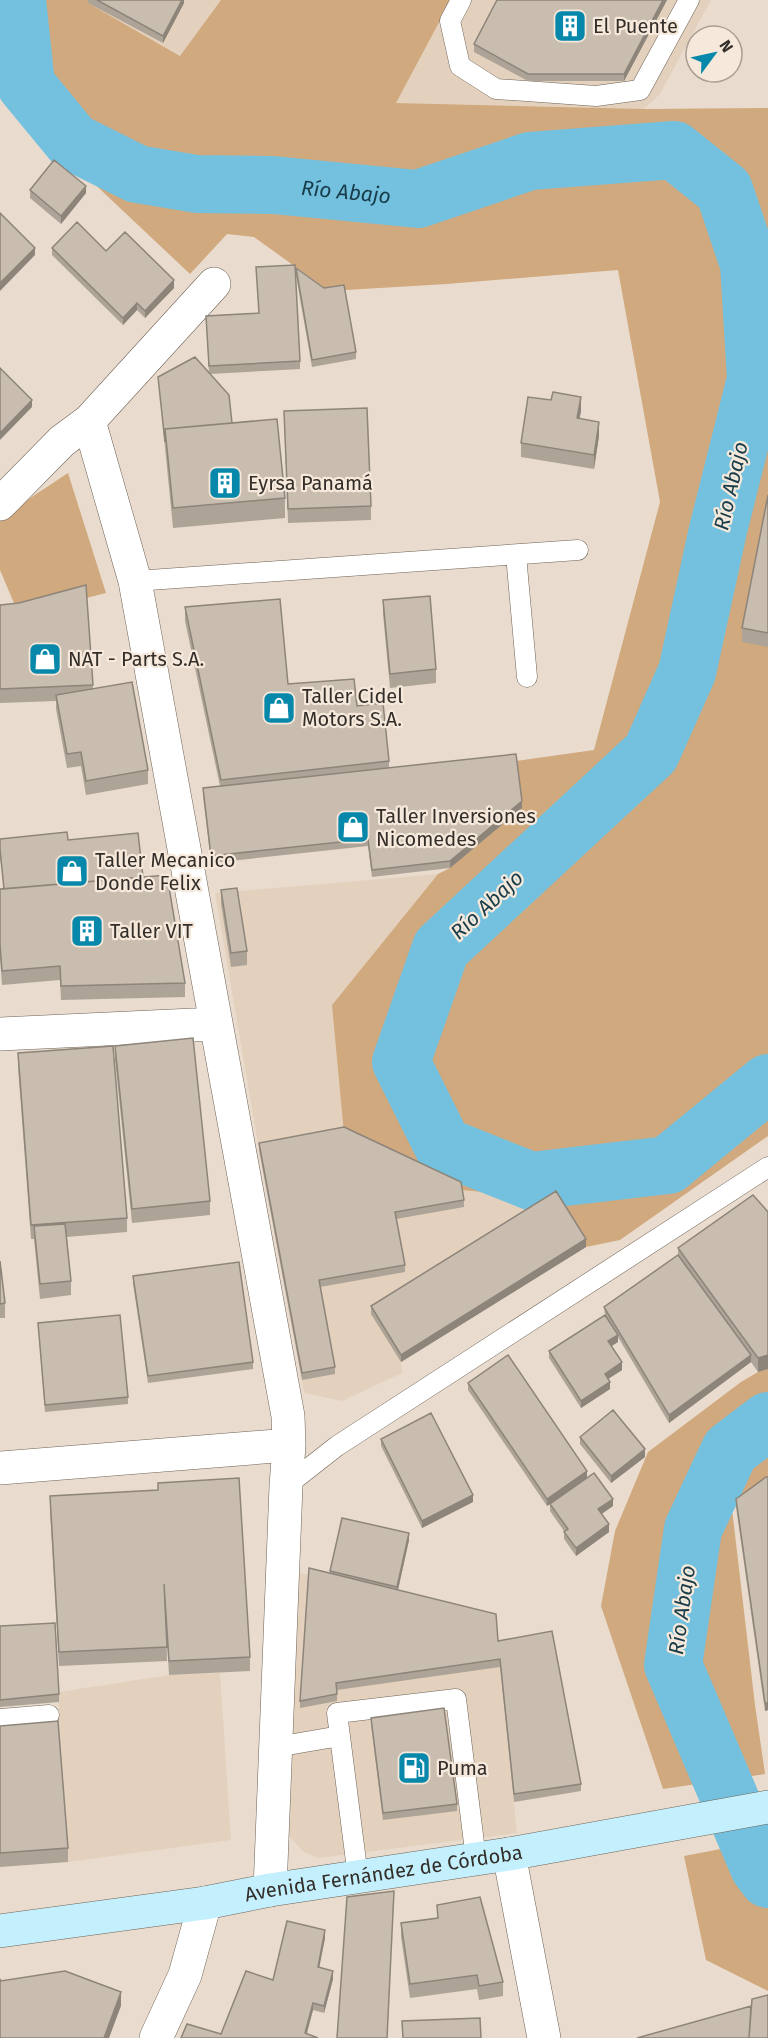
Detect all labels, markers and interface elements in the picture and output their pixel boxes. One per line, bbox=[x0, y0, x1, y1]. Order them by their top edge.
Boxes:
building icon: El Puente bbox=[552, 8, 588, 44]
place label: El Puente bbox=[593, 14, 678, 38]
north arrow bbox=[684, 24, 744, 84]
text: N bbox=[715, 36, 737, 56]
water label: Río Abajo bbox=[300, 175, 392, 209]
water label: Río Abajo bbox=[708, 439, 754, 533]
building icon: Eyrsa Panamá bbox=[207, 465, 243, 501]
place label: Eyrsa Panamá bbox=[248, 471, 373, 495]
shop icon: NAT - Parts S.A. bbox=[27, 641, 63, 677]
place label: NAT - Parts S.A. bbox=[68, 647, 204, 671]
place label: Taller Cidel Motors S.A. bbox=[302, 684, 403, 731]
shop icon: Taller Cidel Motors S.A. bbox=[261, 690, 297, 726]
place label: Taller Inversiones Nicomedes bbox=[376, 804, 536, 851]
shop icon: Taller Inversiones Nicomedes bbox=[335, 809, 371, 845]
place label: Taller Mecanico Donde Felix bbox=[95, 848, 235, 895]
shop icon: Taller Mecanico Donde Felix bbox=[54, 853, 90, 889]
water label: Río Abajo bbox=[445, 865, 529, 945]
building icon: Taller VIT bbox=[69, 913, 105, 949]
place label: Taller VIT bbox=[110, 919, 194, 943]
water label: Río Abajo bbox=[663, 1564, 701, 1656]
fuel station icon: Puma bbox=[396, 1750, 432, 1786]
place label: Puma bbox=[437, 1756, 488, 1780]
street label: Avenida Fernández de Córdoba bbox=[243, 1840, 524, 1907]

